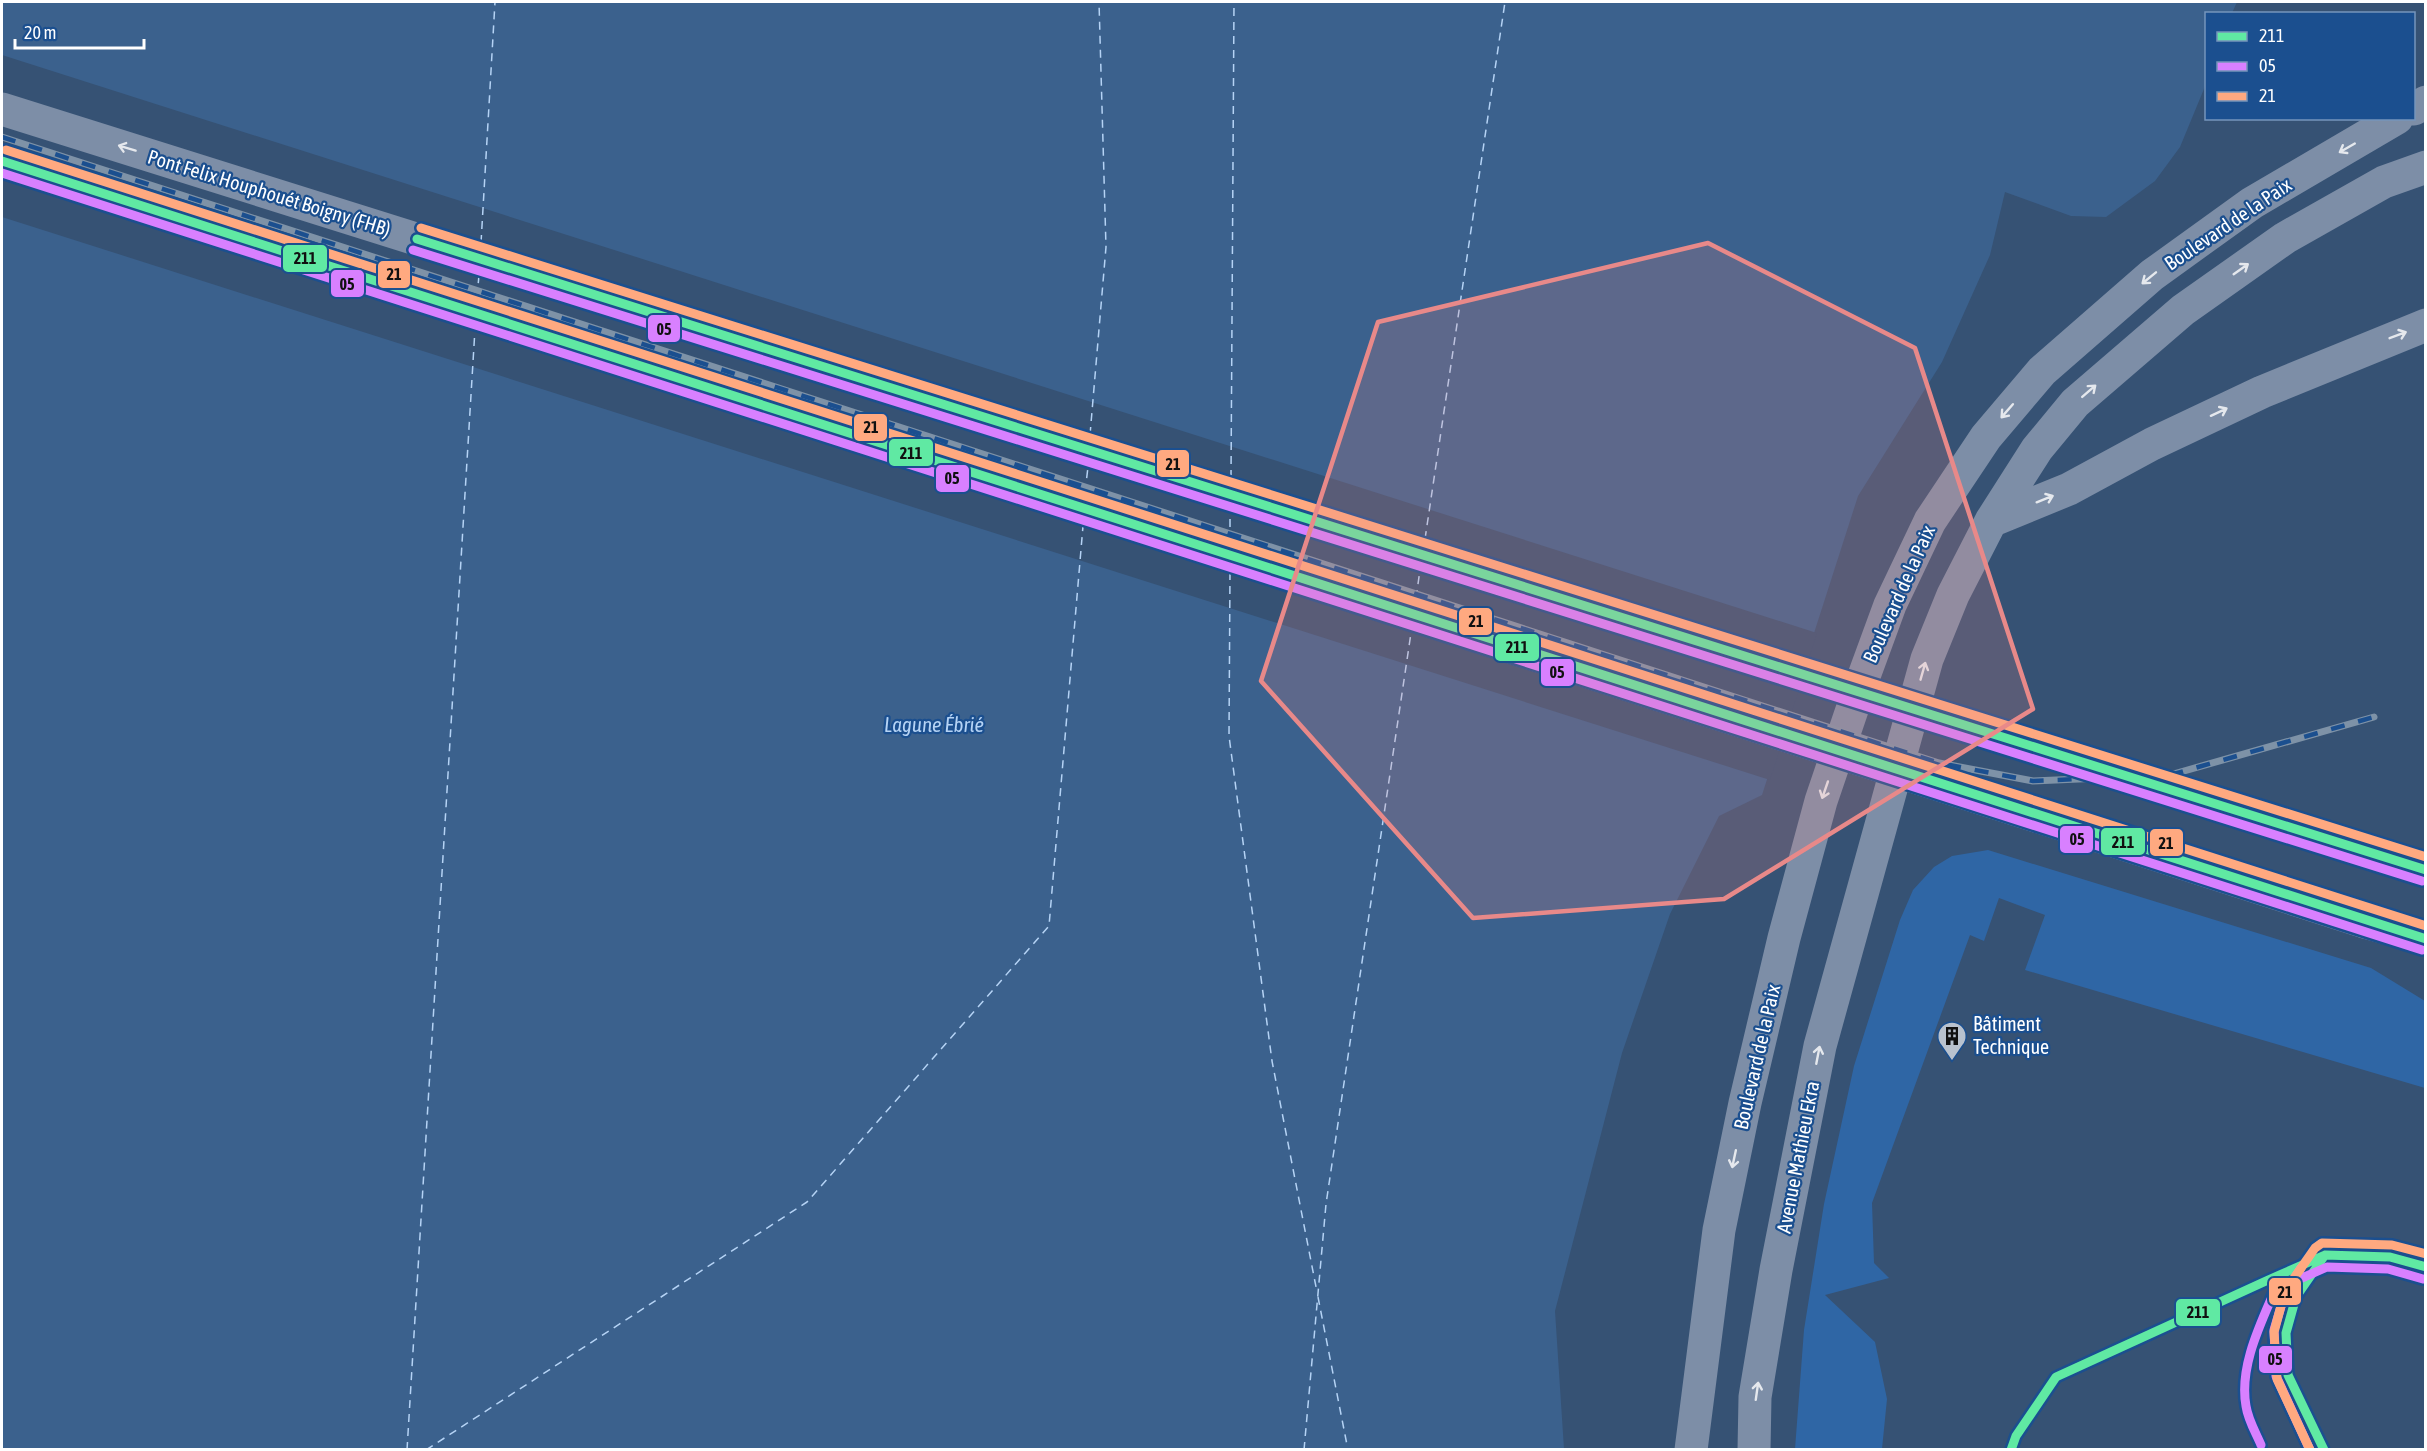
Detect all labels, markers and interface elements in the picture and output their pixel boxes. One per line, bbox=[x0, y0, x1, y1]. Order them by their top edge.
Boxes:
scale bar bbox=[15, 12, 144, 50]
legend bbox=[2205, 12, 2415, 120]
text: 20 m bbox=[24, 22, 56, 43]
text: 211 bbox=[2259, 25, 2284, 46]
text: 05 bbox=[2259, 55, 2276, 76]
text: 21 bbox=[2259, 85, 2276, 106]
one-way arrow bbox=[118, 142, 137, 153]
one-way arrow bbox=[2339, 142, 2356, 154]
street label: Pont Felix Houphouét Boigny (FHB) bbox=[145, 145, 393, 240]
street label: Boulevard de la Paix bbox=[2160, 173, 2295, 274]
line badge: 211 bbox=[282, 244, 328, 273]
text: 211 bbox=[294, 249, 317, 267]
line badge: 21 bbox=[377, 260, 411, 289]
one-way arrow bbox=[2232, 263, 2248, 275]
text: 21 bbox=[386, 265, 402, 283]
line badge: 05 bbox=[330, 269, 365, 298]
one-way arrow bbox=[2141, 272, 2157, 285]
text: 05 bbox=[339, 275, 355, 293]
line badge: 05 bbox=[647, 314, 681, 343]
text: 05 bbox=[656, 320, 672, 338]
one-way arrow bbox=[2389, 329, 2407, 340]
one-way arrow bbox=[2081, 385, 2097, 398]
one-way arrow bbox=[2001, 403, 2014, 419]
one-way arrow bbox=[2210, 406, 2228, 418]
line badge: 21 bbox=[853, 413, 888, 442]
text: 21 bbox=[863, 418, 879, 436]
line badge: 211 bbox=[888, 438, 934, 467]
text: 211 bbox=[900, 444, 923, 462]
line badge: 21 bbox=[1156, 449, 1190, 478]
text: 21 bbox=[1165, 455, 1181, 473]
line badge: 05 bbox=[935, 464, 970, 493]
text: 05 bbox=[944, 469, 960, 487]
one-way arrow bbox=[2035, 493, 2054, 504]
street label: Boulevard de la Paix bbox=[1858, 522, 1939, 666]
line badge: 21 bbox=[1458, 607, 1493, 636]
text: 21 bbox=[1468, 612, 1484, 630]
line badge: 211 bbox=[1494, 633, 1540, 662]
text: 211 bbox=[1506, 638, 1529, 656]
line badge: 05 bbox=[1540, 658, 1575, 687]
one-way arrow bbox=[1918, 662, 1929, 681]
text: 05 bbox=[1549, 663, 1565, 681]
water label: Lagune Ébrié bbox=[884, 712, 984, 736]
one-way arrow bbox=[1818, 780, 1829, 799]
line badge: 05 bbox=[2059, 825, 2094, 854]
line badge: 211 bbox=[2100, 827, 2146, 856]
line badge: 21 bbox=[2149, 828, 2184, 857]
text: 05 bbox=[2069, 830, 2085, 848]
text: 211 bbox=[2112, 833, 2135, 851]
text: 21 bbox=[2158, 834, 2174, 852]
street label: Boulevard de la Paix bbox=[1729, 982, 1784, 1132]
place label: Bâtiment Technique bbox=[1973, 1012, 2049, 1058]
building icon: Bâtiment Technique bbox=[1936, 1020, 1968, 1062]
one-way arrow bbox=[1813, 1046, 1824, 1065]
street label: Avenue Mathieu Ekra bbox=[1771, 1079, 1824, 1235]
one-way arrow bbox=[1727, 1150, 1739, 1169]
line badge: 21 bbox=[2268, 1277, 2302, 1306]
text: 21 bbox=[2277, 1283, 2293, 1301]
line badge: 211 bbox=[2175, 1298, 2221, 1327]
text: 211 bbox=[2187, 1303, 2210, 1321]
line badge: 05 bbox=[2258, 1345, 2293, 1374]
text: 05 bbox=[2267, 1350, 2283, 1368]
one-way arrow bbox=[1751, 1382, 1762, 1402]

